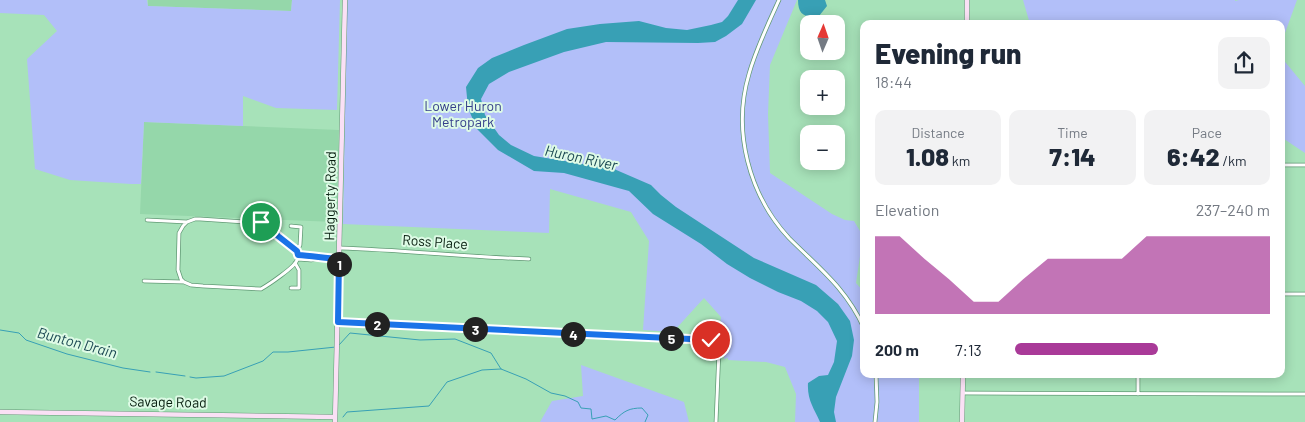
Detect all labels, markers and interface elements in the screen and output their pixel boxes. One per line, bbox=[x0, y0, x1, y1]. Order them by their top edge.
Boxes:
north arrow bbox=[800, 15, 845, 60]
map controls bbox=[800, 15, 845, 170]
text: Evening run bbox=[875, 36, 1021, 70]
button: share bbox=[1218, 37, 1270, 89]
button: + bbox=[800, 70, 845, 115]
text: 18:44 bbox=[875, 72, 912, 91]
park label: Lower Huron Metropark bbox=[424, 97, 502, 130]
text: Distance bbox=[911, 124, 965, 141]
text: Time bbox=[1057, 124, 1088, 141]
text: Pace bbox=[1192, 124, 1222, 141]
button: − bbox=[800, 125, 845, 170]
water label: Huron River bbox=[543, 141, 620, 174]
text: 1.08 bbox=[906, 141, 949, 171]
text: 7:14 bbox=[1049, 141, 1096, 171]
text: 6:42 bbox=[1167, 141, 1220, 171]
street label: Haggerty Road bbox=[320, 151, 339, 241]
text: km bbox=[949, 152, 970, 169]
text: /km bbox=[1220, 152, 1247, 169]
text: Elevation bbox=[875, 200, 939, 219]
text: 237–240 m bbox=[1196, 200, 1270, 219]
pin bbox=[240, 201, 282, 243]
icon: arrive bbox=[247, 208, 275, 236]
street label: Ross Place bbox=[402, 231, 468, 252]
pin: 1 bbox=[326, 252, 352, 276]
text: 1 bbox=[337, 256, 342, 273]
pin: 2 bbox=[364, 312, 390, 336]
text: 2 bbox=[374, 316, 381, 333]
pin: 3 bbox=[462, 316, 488, 342]
pin bbox=[690, 319, 732, 361]
text: 3 bbox=[472, 321, 479, 338]
pin: 4 bbox=[560, 322, 586, 346]
water label: Bunton Drain bbox=[35, 323, 119, 361]
text: 4 bbox=[569, 326, 578, 343]
pin: 5 bbox=[658, 326, 684, 350]
icon: check bbox=[697, 326, 725, 354]
text: 5 bbox=[668, 330, 675, 347]
text: 200 m bbox=[875, 340, 919, 359]
text: 7:13 bbox=[955, 340, 982, 359]
street label: Savage Road bbox=[129, 392, 207, 411]

